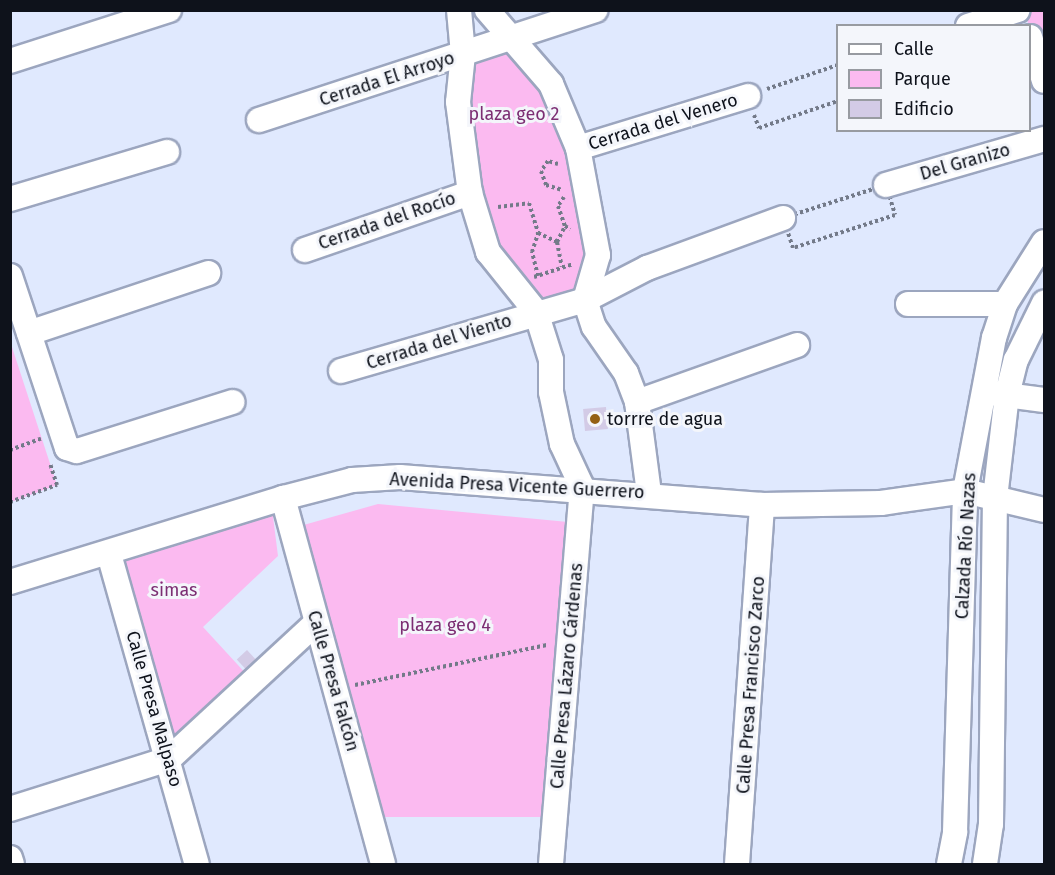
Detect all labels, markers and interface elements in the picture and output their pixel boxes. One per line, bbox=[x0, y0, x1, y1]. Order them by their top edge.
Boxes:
legend bbox=[836, 24, 1031, 132]
text: Calle bbox=[894, 38, 934, 60]
street label: Cerrada El Arroyo bbox=[317, 47, 457, 111]
text: Parque bbox=[894, 68, 951, 90]
street label: Cerrada del Venero bbox=[586, 89, 740, 155]
text: Edificio bbox=[894, 98, 954, 120]
park label: plaza geo 2 bbox=[469, 103, 559, 125]
street label: Del Granizo bbox=[917, 139, 1013, 185]
street label: Cerrada del Rocío bbox=[315, 187, 459, 255]
street label: Cerrada del Viento bbox=[364, 310, 514, 374]
place label: torrre de agua bbox=[607, 408, 723, 430]
marker: torrre de agua bbox=[588, 412, 602, 426]
street label: Avenida Presa Vicente Guerrero bbox=[389, 469, 645, 503]
street label: Calzada Río Nazas bbox=[951, 472, 981, 620]
street label: Calle Presa Lázaro Cárdenas bbox=[546, 562, 588, 790]
street label: Calle Presa Francisco Zarco bbox=[733, 575, 769, 795]
park label: simas bbox=[151, 579, 197, 601]
street label: Calle Presa Falcón bbox=[303, 608, 363, 754]
park label: plaza geo 4 bbox=[399, 614, 491, 636]
street label: Calle Presa Malpaso bbox=[121, 628, 187, 790]

